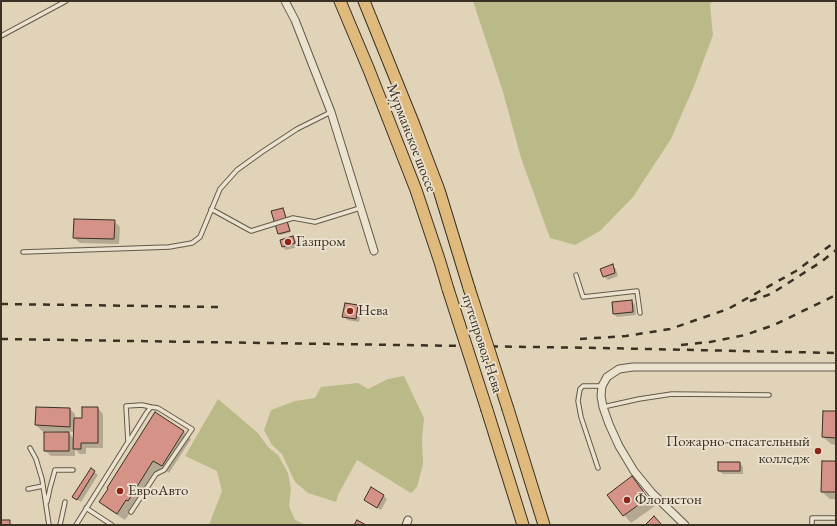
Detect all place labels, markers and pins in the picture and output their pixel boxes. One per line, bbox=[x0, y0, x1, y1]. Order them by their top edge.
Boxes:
place label: Газпром bbox=[296, 233, 346, 251]
marker: Газпром bbox=[283, 237, 293, 247]
place label: Нева bbox=[358, 302, 388, 320]
marker: Нева bbox=[345, 306, 355, 316]
place label: Пожарно-спасательный колледж bbox=[666, 433, 810, 468]
marker: Пожарно-спасательный колледж bbox=[813, 446, 823, 456]
place label: ЕвроАвто bbox=[128, 482, 188, 500]
marker: ЕвроАвто bbox=[115, 486, 125, 496]
place label: Флогистон bbox=[635, 491, 702, 509]
marker: Флогистон bbox=[622, 495, 632, 505]

